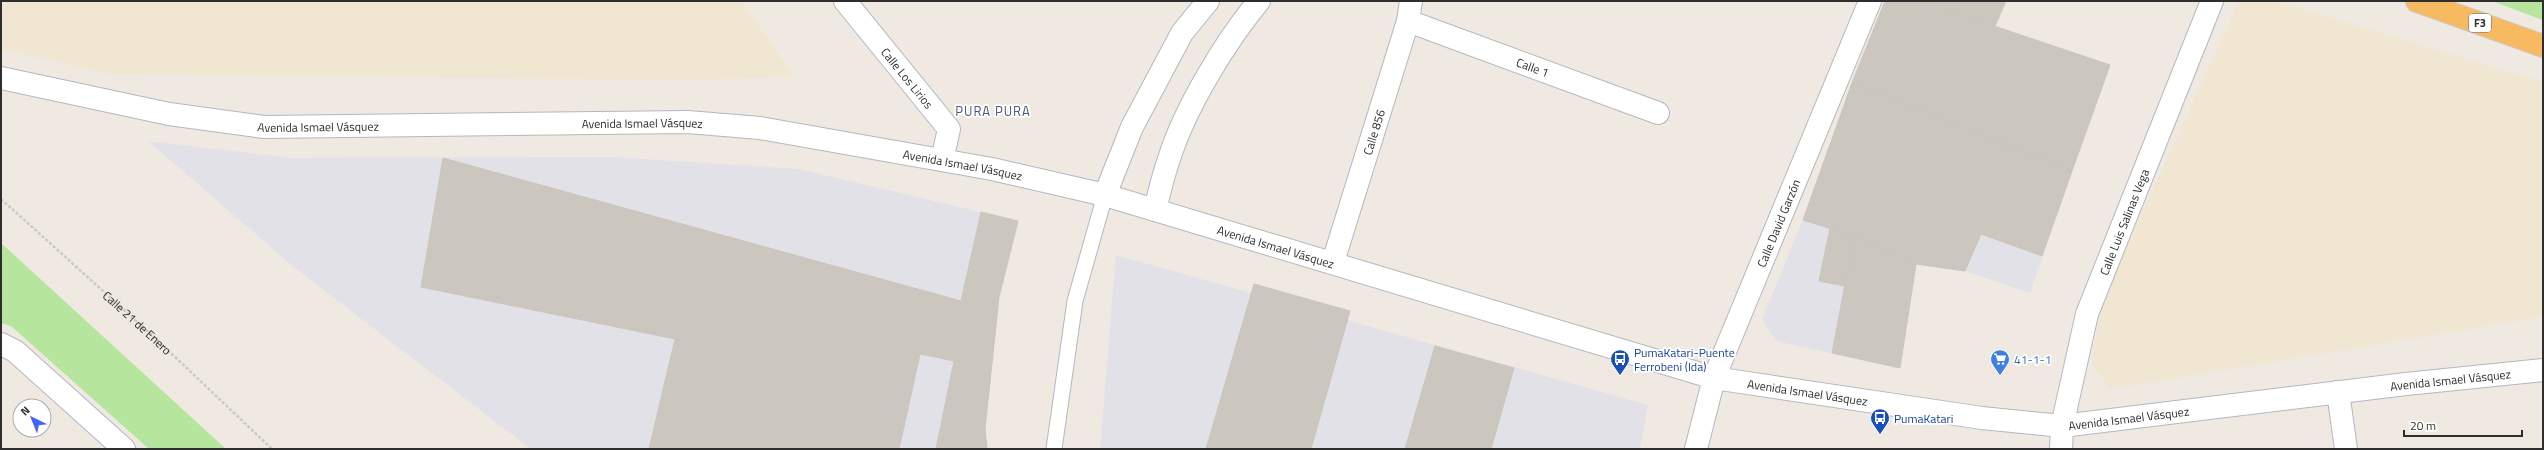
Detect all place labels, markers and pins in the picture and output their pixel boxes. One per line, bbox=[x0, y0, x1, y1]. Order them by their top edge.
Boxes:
place label: PumaKatari-Puente Ferrobeni (Ida) bbox=[1634, 343, 1735, 376]
bus stop icon: PumaKatari-Puente Ferrobeni (Ida) bbox=[1609, 348, 1631, 376]
supermarket icon: 41-1-1 bbox=[1989, 348, 2011, 376]
place label: 41-1-1 bbox=[2014, 350, 2051, 369]
bus stop icon: PumaKatari bbox=[1869, 407, 1891, 435]
place label: PumaKatari bbox=[1894, 409, 1953, 428]

